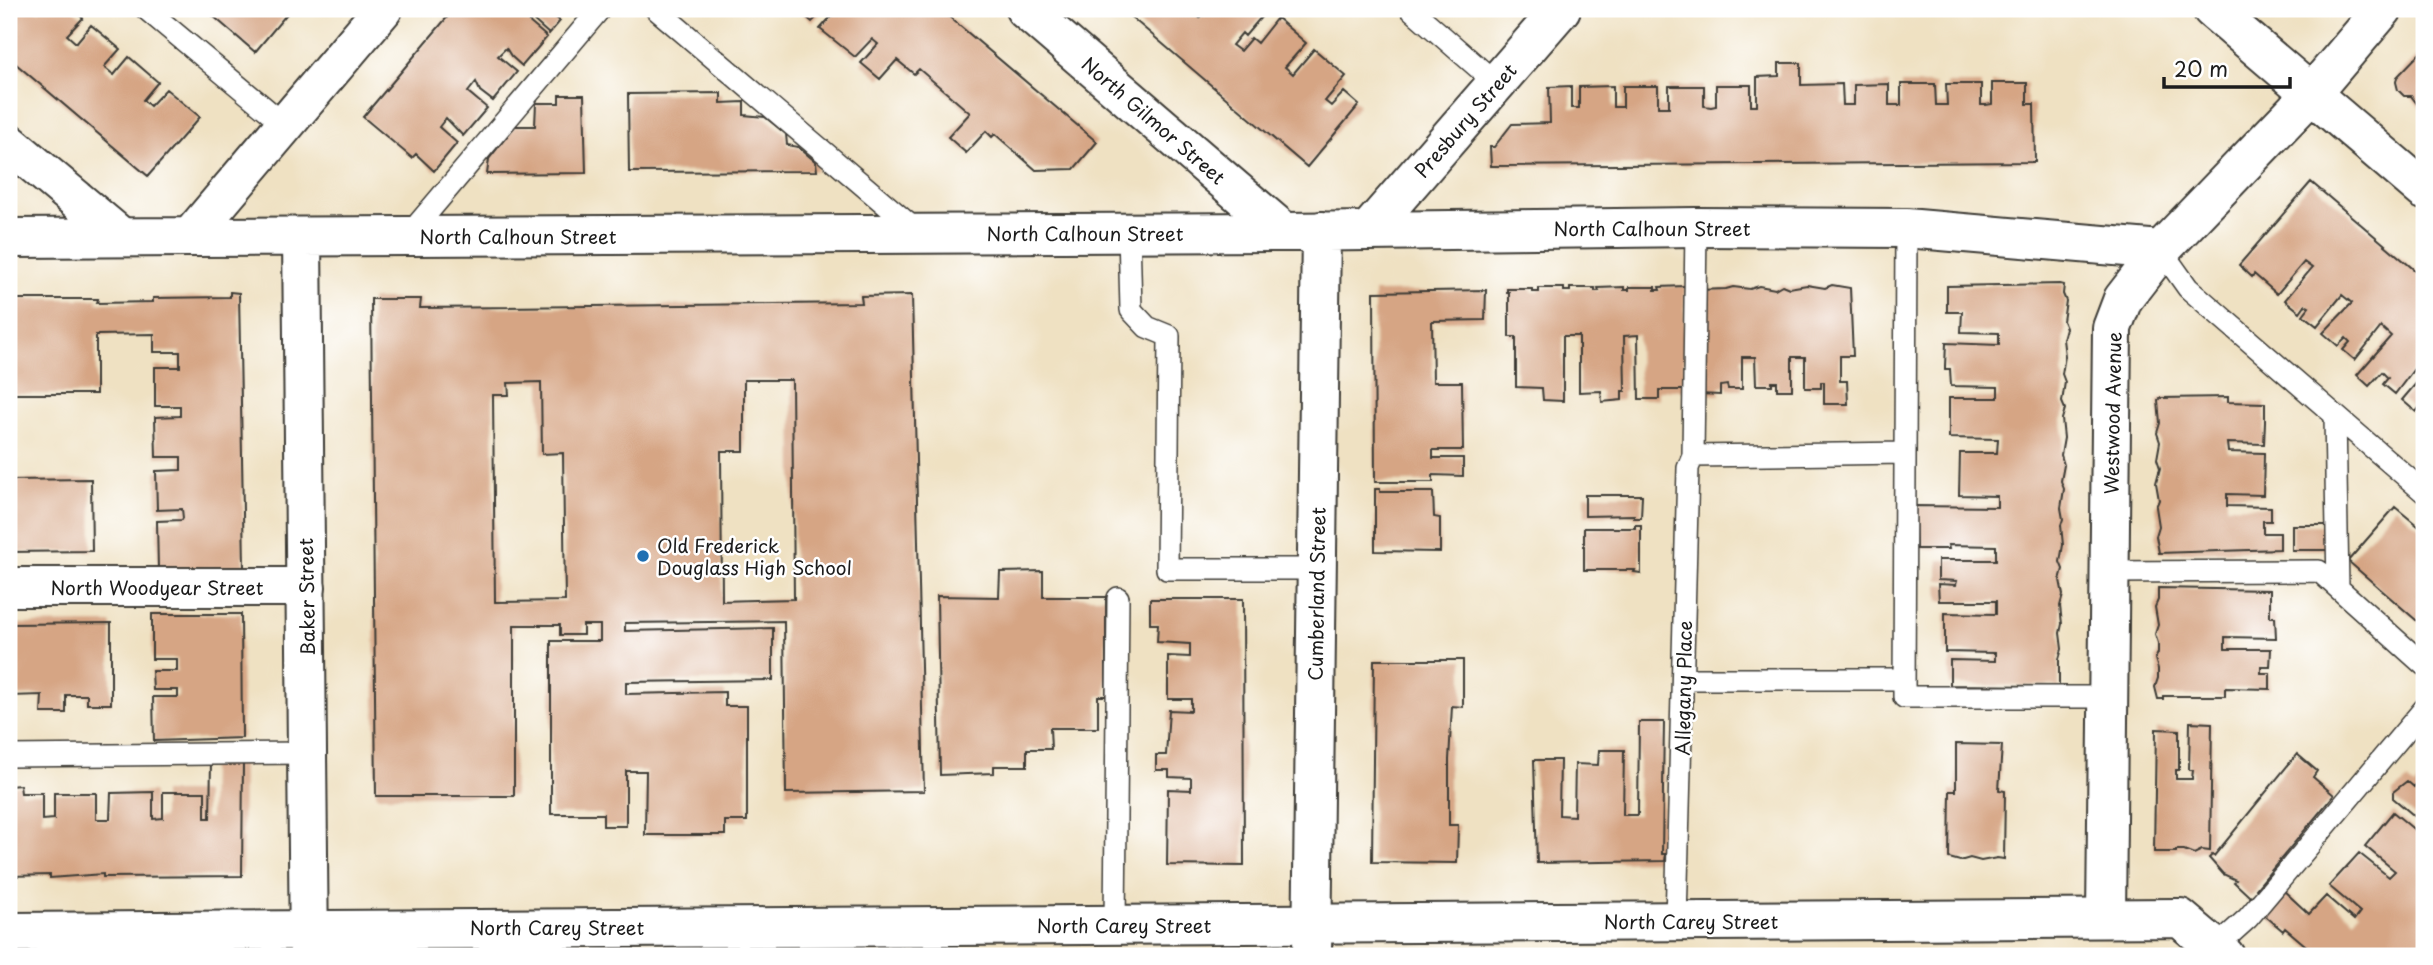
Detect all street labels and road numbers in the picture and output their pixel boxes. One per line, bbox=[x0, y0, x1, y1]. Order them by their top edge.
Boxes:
street label: North Gilmor Street bbox=[1076, 50, 1232, 190]
street label: Presbury Street bbox=[1407, 57, 1523, 183]
street label: North Calhoun Street bbox=[1554, 214, 1751, 242]
street label: North Calhoun Street bbox=[987, 219, 1184, 247]
street label: North Calhoun Street bbox=[420, 222, 617, 250]
street label: Westwood Avenue bbox=[2097, 331, 2127, 495]
street label: Cumberland Street bbox=[1300, 507, 1332, 681]
street label: Baker Street bbox=[291, 537, 321, 656]
street label: North Woodyear Street bbox=[50, 573, 264, 601]
street label: Allegany Place bbox=[1668, 620, 1698, 756]
street label: North Carey Street bbox=[1604, 907, 1779, 935]
street label: North Carey Street bbox=[1037, 911, 1212, 939]
street label: North Carey Street bbox=[470, 913, 645, 941]

